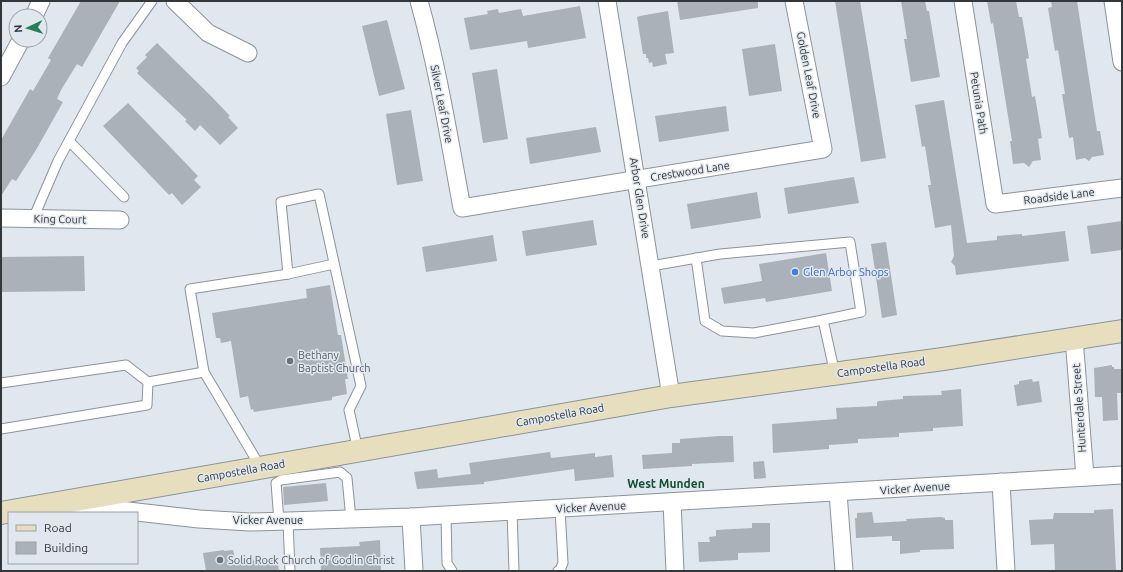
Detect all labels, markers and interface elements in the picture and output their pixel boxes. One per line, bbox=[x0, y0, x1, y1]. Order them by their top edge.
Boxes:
north arrow bbox=[8, 8, 48, 48]
text: N bbox=[12, 24, 24, 33]
street label: Golden Leaf Drive bbox=[795, 31, 823, 119]
street label: Silver Leaf Drive bbox=[429, 64, 455, 144]
street label: Petunia Path bbox=[968, 71, 990, 135]
street label: Arbor Glen Drive bbox=[628, 157, 652, 239]
street label: Crestwood Lane bbox=[650, 159, 730, 183]
street label: Roadside Lane bbox=[1023, 186, 1095, 206]
street label: King Court bbox=[34, 213, 87, 225]
place label: Glen Arbor Shops bbox=[803, 266, 889, 278]
marker: Glen Arbor Shops bbox=[790, 267, 800, 277]
place label: Bethany Baptist Church bbox=[298, 349, 371, 374]
street label: Campostella Road bbox=[836, 355, 926, 379]
marker: Bethany Baptist Church bbox=[285, 356, 295, 366]
street label: Hunterdale Street bbox=[1070, 363, 1088, 453]
street label: Campostella Road bbox=[515, 401, 605, 429]
street label: Campostella Road bbox=[196, 457, 286, 485]
district label: West Munden bbox=[627, 477, 705, 490]
street label: Vicker Avenue bbox=[880, 480, 950, 496]
street label: Vicker Avenue bbox=[556, 499, 626, 515]
legend bbox=[8, 512, 138, 564]
street label: Vicker Avenue bbox=[233, 514, 303, 526]
text: Road bbox=[44, 521, 72, 534]
text: Building bbox=[44, 541, 88, 554]
place label: Solid Rock Church of God in Christ bbox=[228, 554, 395, 566]
marker: Solid Rock Church of God in Christ bbox=[215, 555, 225, 565]

